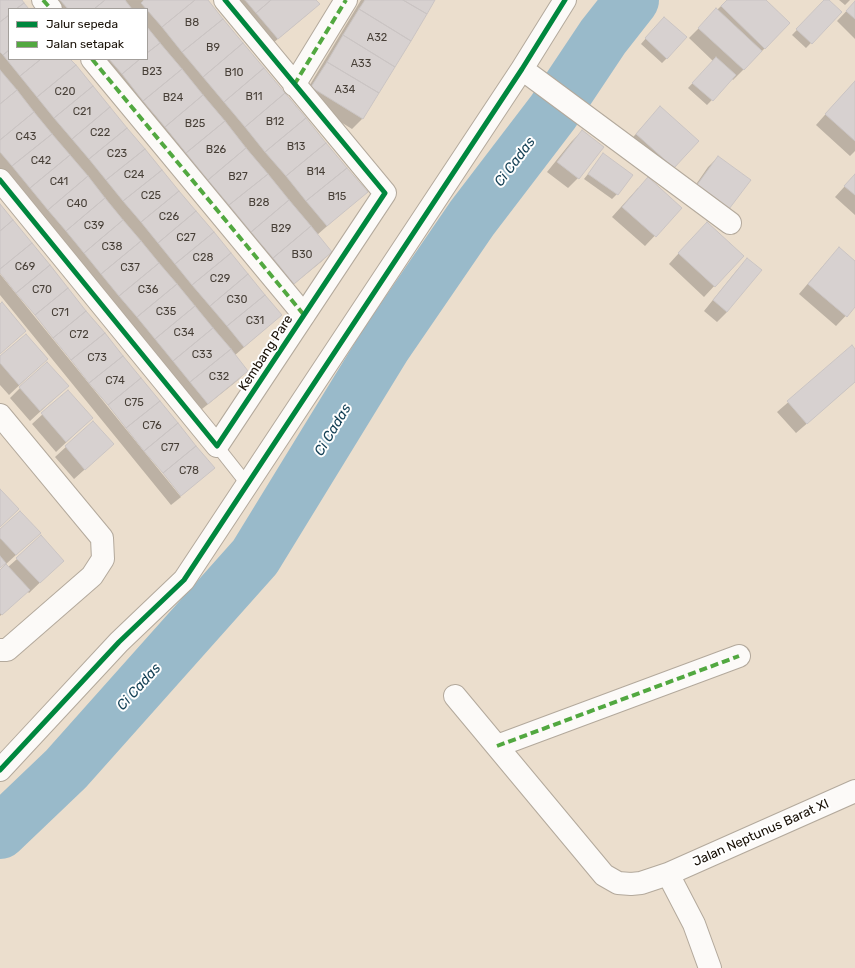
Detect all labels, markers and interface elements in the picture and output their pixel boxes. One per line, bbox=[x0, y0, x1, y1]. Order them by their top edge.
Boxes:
legend bbox=[8, 8, 148, 60]
house number: B8 bbox=[185, 16, 199, 30]
text: Jalur sepeda bbox=[46, 17, 118, 31]
house number: A32 bbox=[367, 31, 387, 45]
text: Jalan setapak bbox=[46, 37, 124, 51]
house number: B9 bbox=[206, 41, 220, 55]
house number: A33 bbox=[351, 57, 371, 71]
house number: B23 bbox=[142, 65, 162, 79]
house number: B10 bbox=[224, 66, 244, 80]
house number: A34 bbox=[335, 83, 355, 97]
house number: C20 bbox=[55, 85, 75, 99]
house number: B11 bbox=[246, 90, 262, 104]
house number: B24 bbox=[163, 91, 183, 105]
house number: C21 bbox=[73, 105, 91, 119]
house number: B12 bbox=[266, 115, 284, 129]
house number: B25 bbox=[185, 117, 205, 131]
house number: C22 bbox=[90, 126, 110, 140]
house number: C43 bbox=[16, 130, 36, 144]
water label: Ci Cadas bbox=[491, 134, 539, 190]
house number: B13 bbox=[287, 140, 305, 154]
house number: B26 bbox=[206, 143, 226, 157]
house number: C23 bbox=[107, 147, 127, 161]
house number: C42 bbox=[31, 154, 51, 168]
house number: B14 bbox=[307, 165, 325, 179]
house number: C24 bbox=[124, 168, 144, 182]
house number: B27 bbox=[228, 170, 248, 184]
house number: C41 bbox=[50, 175, 68, 189]
house number: C25 bbox=[141, 189, 161, 203]
house number: B15 bbox=[328, 190, 346, 204]
house number: B28 bbox=[249, 196, 269, 210]
house number: C40 bbox=[66, 197, 88, 211]
house number: C26 bbox=[159, 210, 179, 224]
house number: C39 bbox=[84, 219, 104, 233]
house number: B29 bbox=[271, 222, 291, 236]
house number: C27 bbox=[176, 231, 196, 245]
house number: C38 bbox=[102, 240, 122, 254]
house number: B30 bbox=[292, 248, 312, 262]
house number: C28 bbox=[193, 251, 213, 265]
house number: C69 bbox=[15, 260, 35, 274]
house number: C37 bbox=[120, 261, 140, 275]
house number: C29 bbox=[210, 272, 230, 286]
house number: C70 bbox=[32, 283, 52, 297]
house number: C36 bbox=[138, 283, 158, 297]
house number: C30 bbox=[227, 293, 247, 307]
house number: C35 bbox=[156, 305, 176, 319]
house number: C71 bbox=[51, 306, 69, 320]
street label: Kembang Pare bbox=[236, 312, 296, 394]
house number: C31 bbox=[246, 314, 264, 328]
house number: C34 bbox=[174, 326, 194, 340]
house number: C72 bbox=[69, 328, 89, 342]
house number: C33 bbox=[192, 348, 212, 362]
house number: C73 bbox=[87, 351, 107, 365]
house number: C32 bbox=[209, 370, 229, 384]
house number: C74 bbox=[105, 374, 125, 388]
house number: C75 bbox=[124, 396, 144, 410]
water label: Ci Cadas bbox=[311, 401, 355, 459]
house number: C76 bbox=[142, 419, 162, 433]
house number: C77 bbox=[161, 441, 179, 455]
house number: C78 bbox=[179, 464, 199, 478]
water label: Ci Cadas bbox=[114, 660, 164, 714]
street label: Jalan Neptunus Barat XI bbox=[691, 796, 831, 870]

